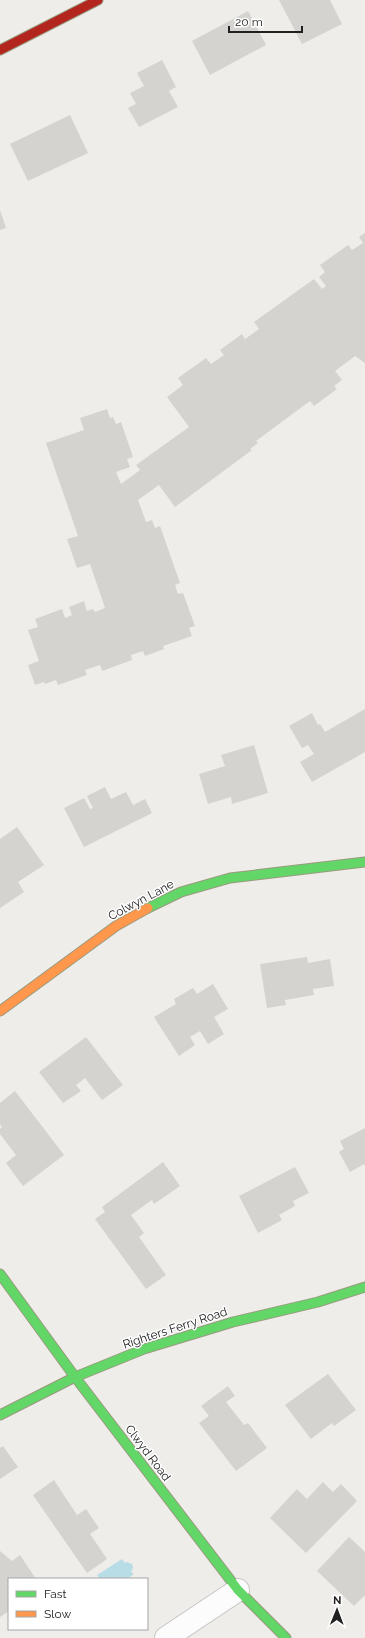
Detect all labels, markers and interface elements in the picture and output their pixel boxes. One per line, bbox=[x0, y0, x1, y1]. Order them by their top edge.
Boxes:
scale bar bbox=[229, 8, 302, 34]
text: 20 m bbox=[235, 15, 263, 29]
street label: Colwyn Lane bbox=[106, 877, 176, 923]
street label: Righters Ferry Road bbox=[121, 1305, 229, 1351]
street label: Clwyd Road bbox=[122, 1422, 174, 1484]
legend bbox=[8, 1578, 148, 1630]
text: Fast bbox=[44, 1587, 67, 1601]
north arrow bbox=[317, 1590, 357, 1630]
text: N bbox=[333, 1594, 341, 1607]
text: Slow bbox=[44, 1607, 71, 1621]

